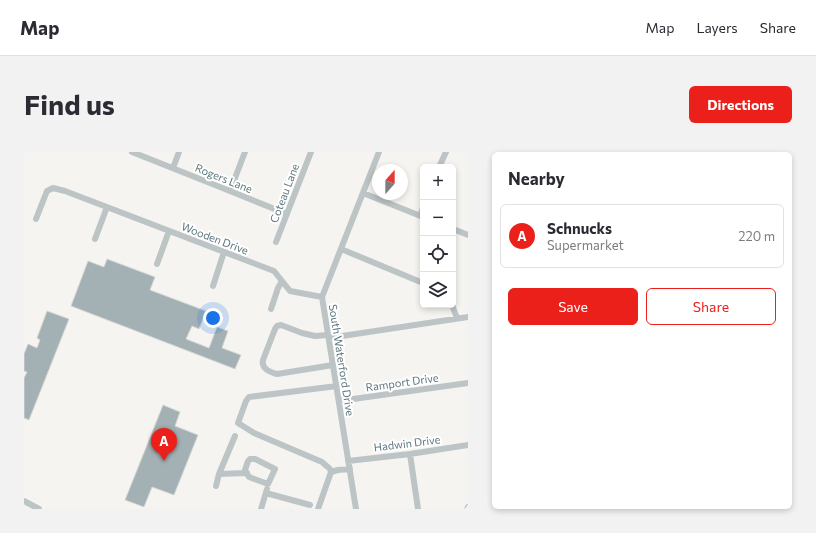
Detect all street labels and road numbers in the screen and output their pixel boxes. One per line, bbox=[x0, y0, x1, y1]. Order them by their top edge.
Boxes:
street label: Rogers Lane bbox=[193, 161, 255, 195]
street label: Coteau Lane bbox=[267, 161, 301, 224]
street label: Wooden Drive bbox=[180, 219, 251, 257]
street label: South Waterford Drive bbox=[327, 303, 357, 417]
street label: Ramport Drive bbox=[365, 370, 439, 394]
street label: Hadwin Drive bbox=[373, 432, 441, 454]

